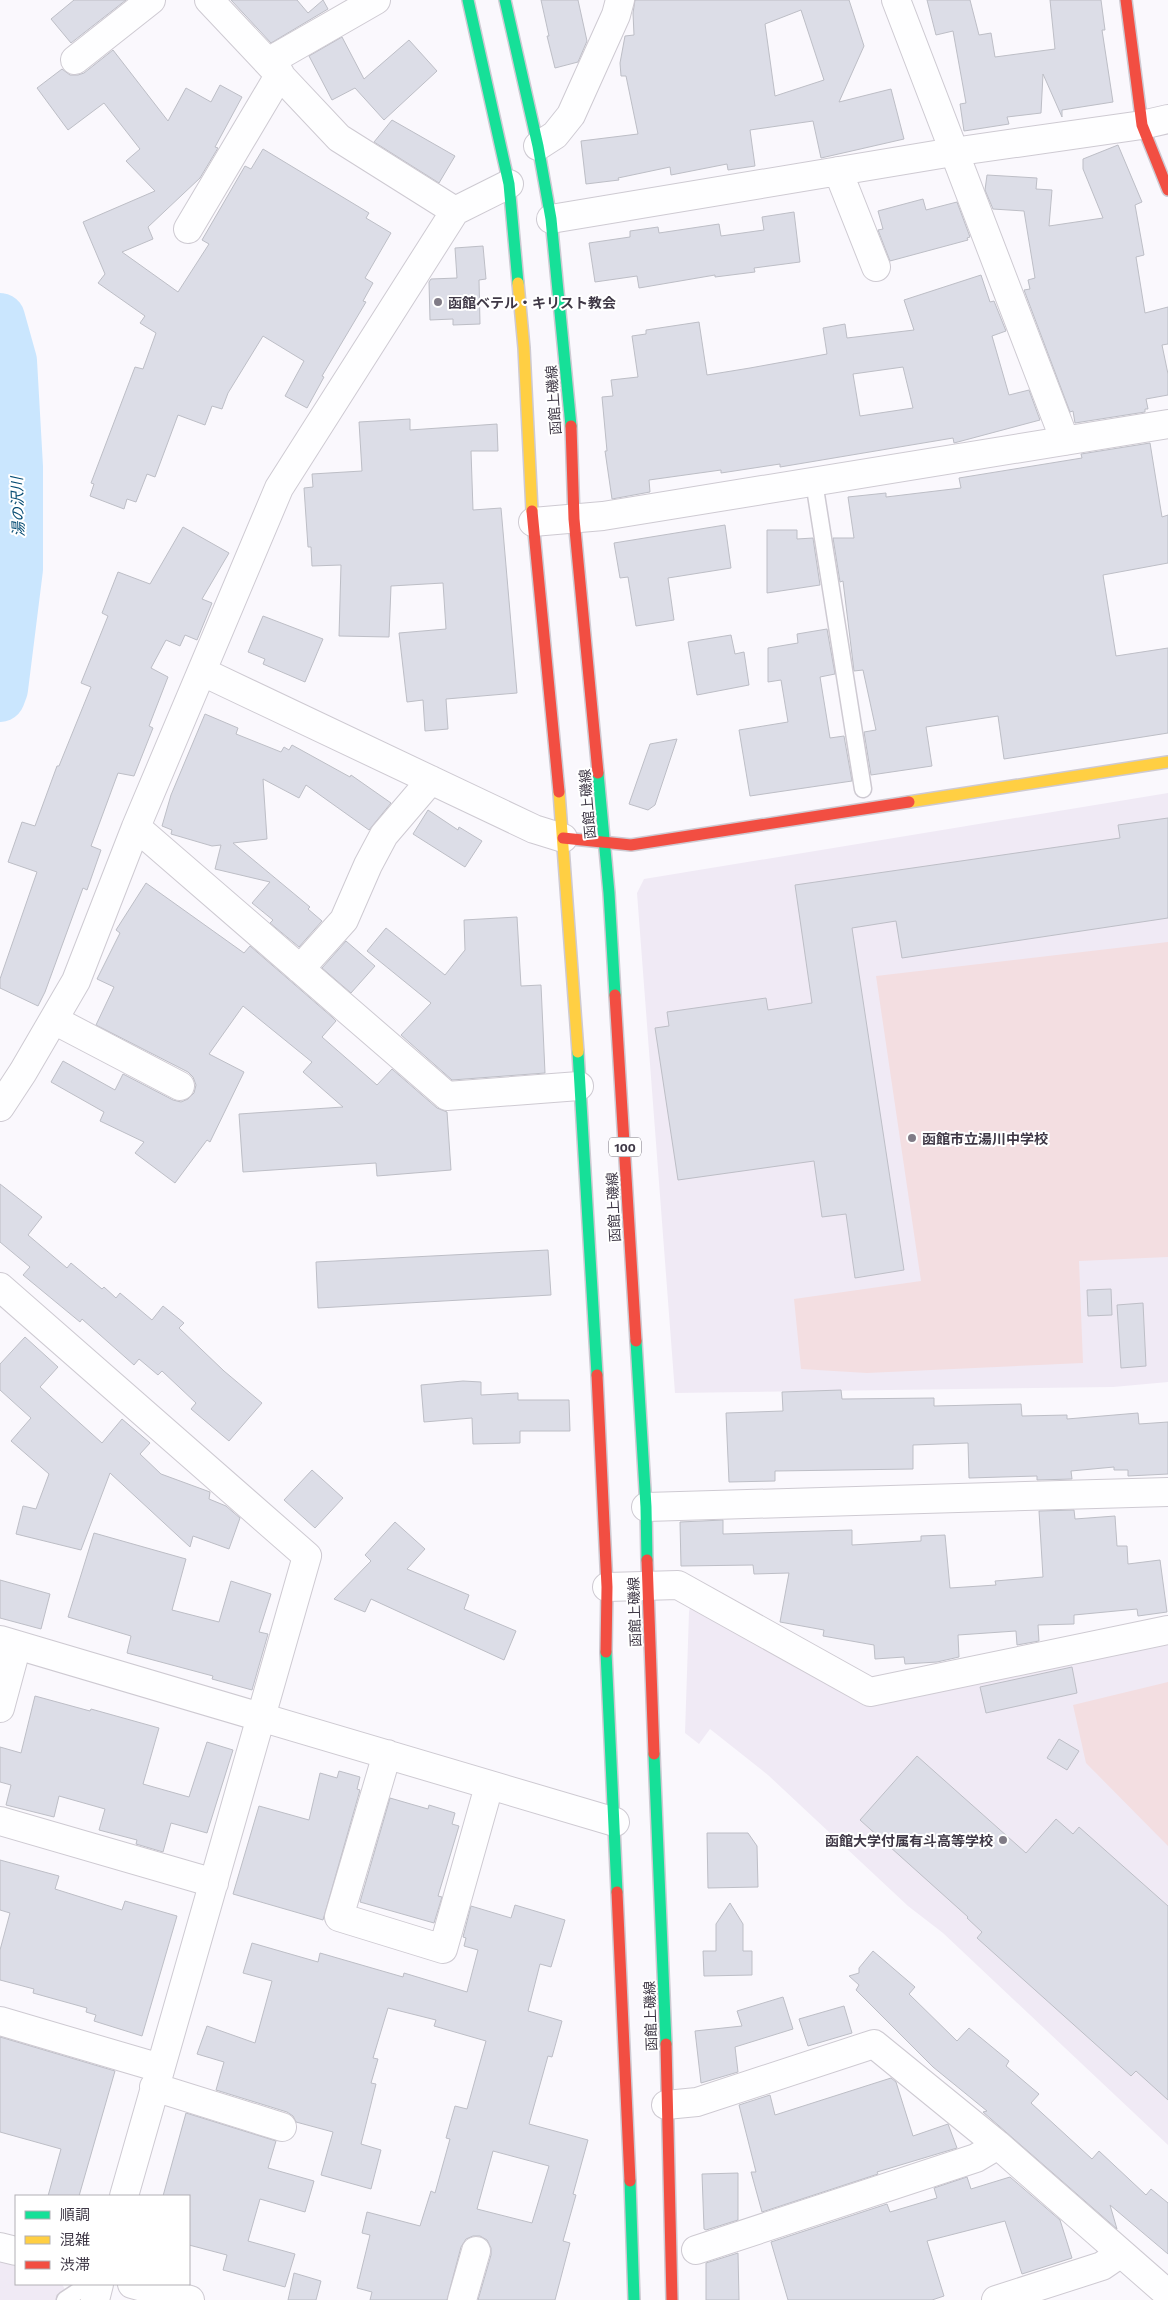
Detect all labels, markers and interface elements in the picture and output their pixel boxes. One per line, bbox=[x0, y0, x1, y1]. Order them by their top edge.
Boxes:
place label: 函館ベテル・キリスト教会 bbox=[448, 294, 616, 311]
marker: 函館ベテル・キリスト教会 bbox=[432, 296, 444, 308]
street label: 函館上磯線 bbox=[542, 364, 564, 436]
water label: 湯の沢川 bbox=[7, 475, 27, 537]
street label: 函館上磯線 bbox=[575, 768, 599, 840]
place label: 函館市立湯川中学校 bbox=[922, 1130, 1048, 1147]
marker: 函館市立湯川中学校 bbox=[906, 1132, 918, 1144]
road number: 100 bbox=[609, 1138, 641, 1156]
street label: 函館上磯線 bbox=[603, 1172, 623, 1242]
street label: 函館上磯線 bbox=[624, 1577, 644, 1647]
place label: 函館大学付属有斗高等学校 bbox=[825, 1832, 993, 1849]
marker: 函館大学付属有斗高等学校 bbox=[997, 1834, 1009, 1846]
street label: 函館上磯線 bbox=[640, 1981, 660, 2051]
legend bbox=[15, 2195, 190, 2285]
text: 順調 bbox=[60, 2205, 90, 2223]
text: 混雑 bbox=[60, 2230, 90, 2248]
text: 渋滞 bbox=[60, 2255, 90, 2273]

